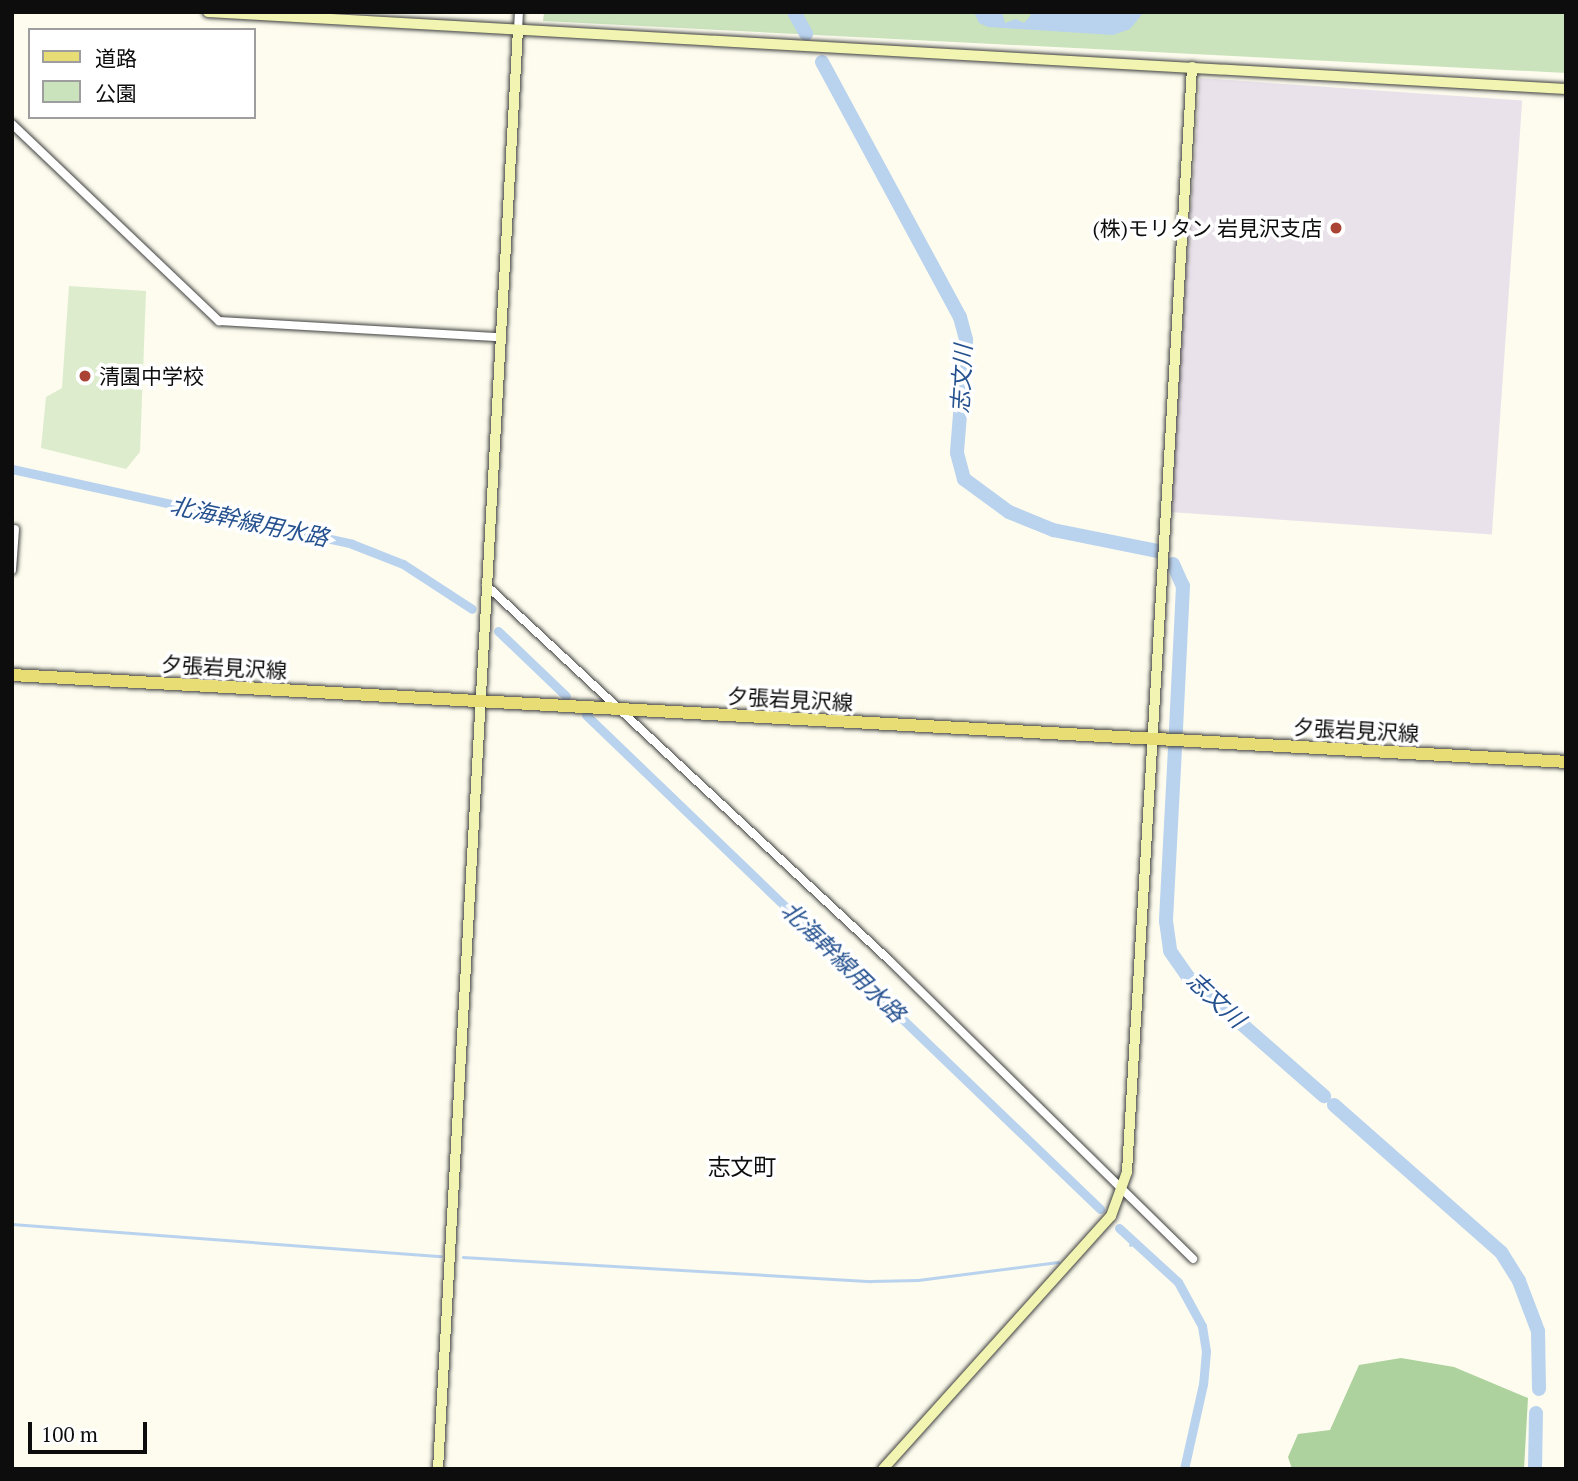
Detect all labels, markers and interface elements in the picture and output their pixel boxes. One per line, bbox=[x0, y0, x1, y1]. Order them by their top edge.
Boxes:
legend bbox=[28, 28, 256, 119]
text: 道路 bbox=[95, 44, 137, 72]
text: 公園 bbox=[95, 79, 137, 107]
place label: (株)モリタン 岩見沢支店 bbox=[1092, 215, 1322, 241]
marker: (株)モリタン 岩見沢支店 bbox=[1328, 220, 1344, 236]
water label: 志文川 bbox=[946, 344, 978, 414]
place label: 清園中学校 bbox=[99, 363, 204, 389]
marker: 清園中学校 bbox=[77, 368, 93, 384]
water label: 北海幹線用水路 bbox=[167, 492, 331, 552]
street label: 夕張岩見沢線 bbox=[160, 651, 288, 683]
street label: 夕張岩見沢線 bbox=[726, 683, 854, 715]
street label: 夕張岩見沢線 bbox=[1292, 714, 1420, 746]
water label: 北海幹線用水路 bbox=[776, 896, 910, 1028]
water label: 志文川 bbox=[1181, 966, 1251, 1034]
district label: 志文町 bbox=[708, 1153, 776, 1181]
scale bar bbox=[32, 1408, 150, 1452]
text: 100 m bbox=[41, 1420, 98, 1448]

